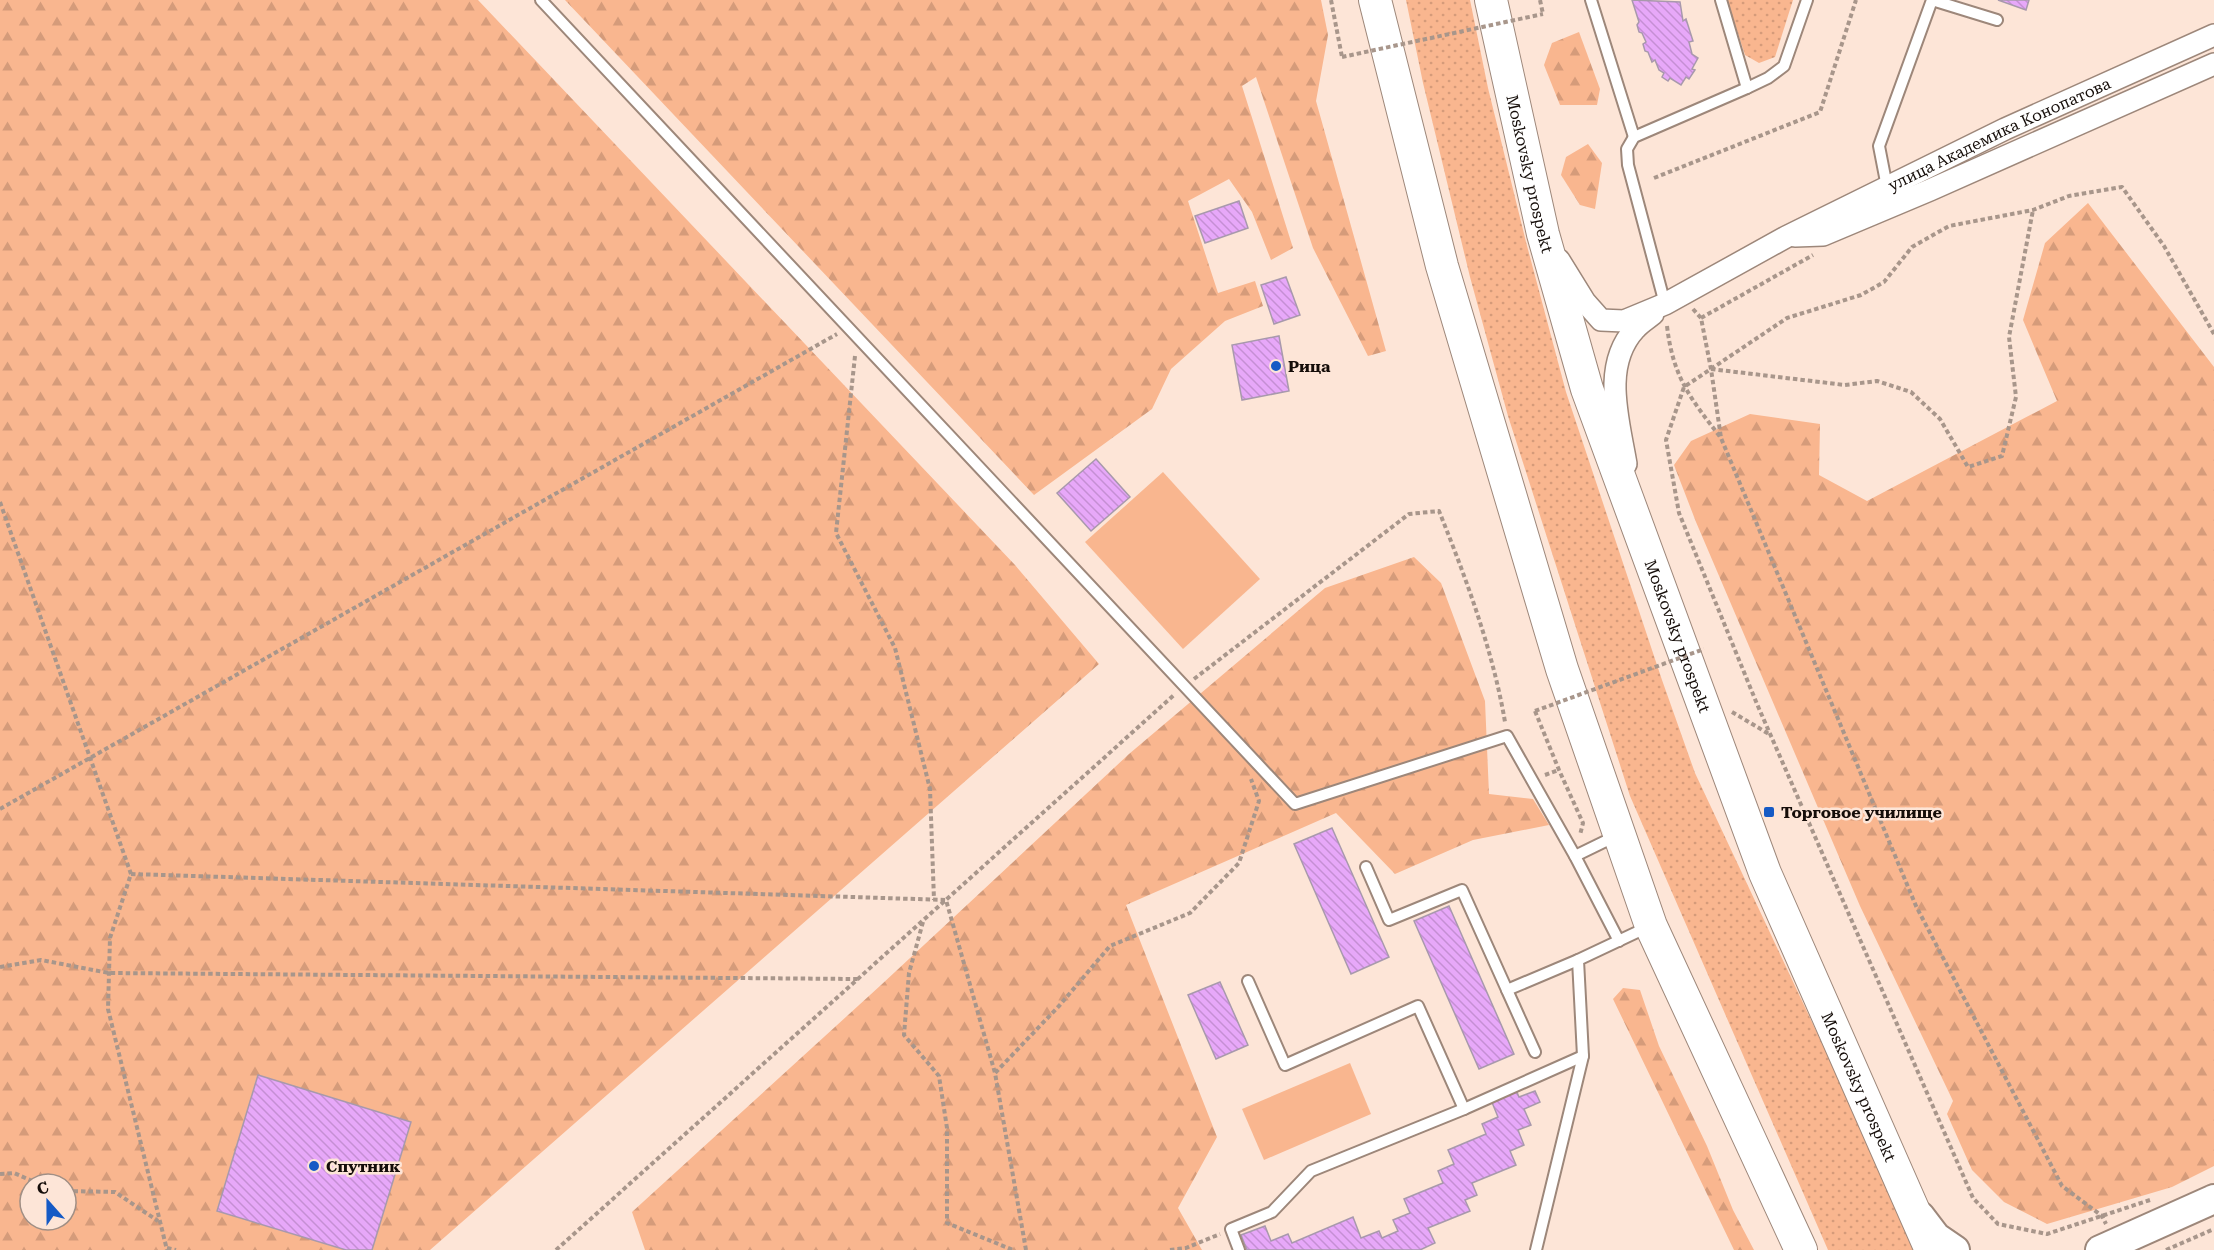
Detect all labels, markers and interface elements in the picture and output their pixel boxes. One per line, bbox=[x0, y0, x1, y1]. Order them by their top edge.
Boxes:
street label: улица Академика Конопатова bbox=[1885, 73, 2114, 195]
street label: Moskovsky prospekt bbox=[1503, 93, 1557, 255]
place label: Рица bbox=[1288, 357, 1331, 376]
marker: Рица bbox=[1269, 359, 1283, 373]
street label: Moskovsky prospekt bbox=[1641, 557, 1715, 715]
place label: Торговое училище bbox=[1781, 803, 1942, 822]
marker: Торговое училище bbox=[1762, 805, 1776, 819]
street label: Moskovsky prospekt bbox=[1818, 1009, 1900, 1164]
place label: Спутник bbox=[326, 1157, 400, 1176]
marker: Спутник bbox=[307, 1159, 321, 1173]
north arrow bbox=[18, 1172, 78, 1232]
text: С bbox=[34, 1178, 51, 1199]

